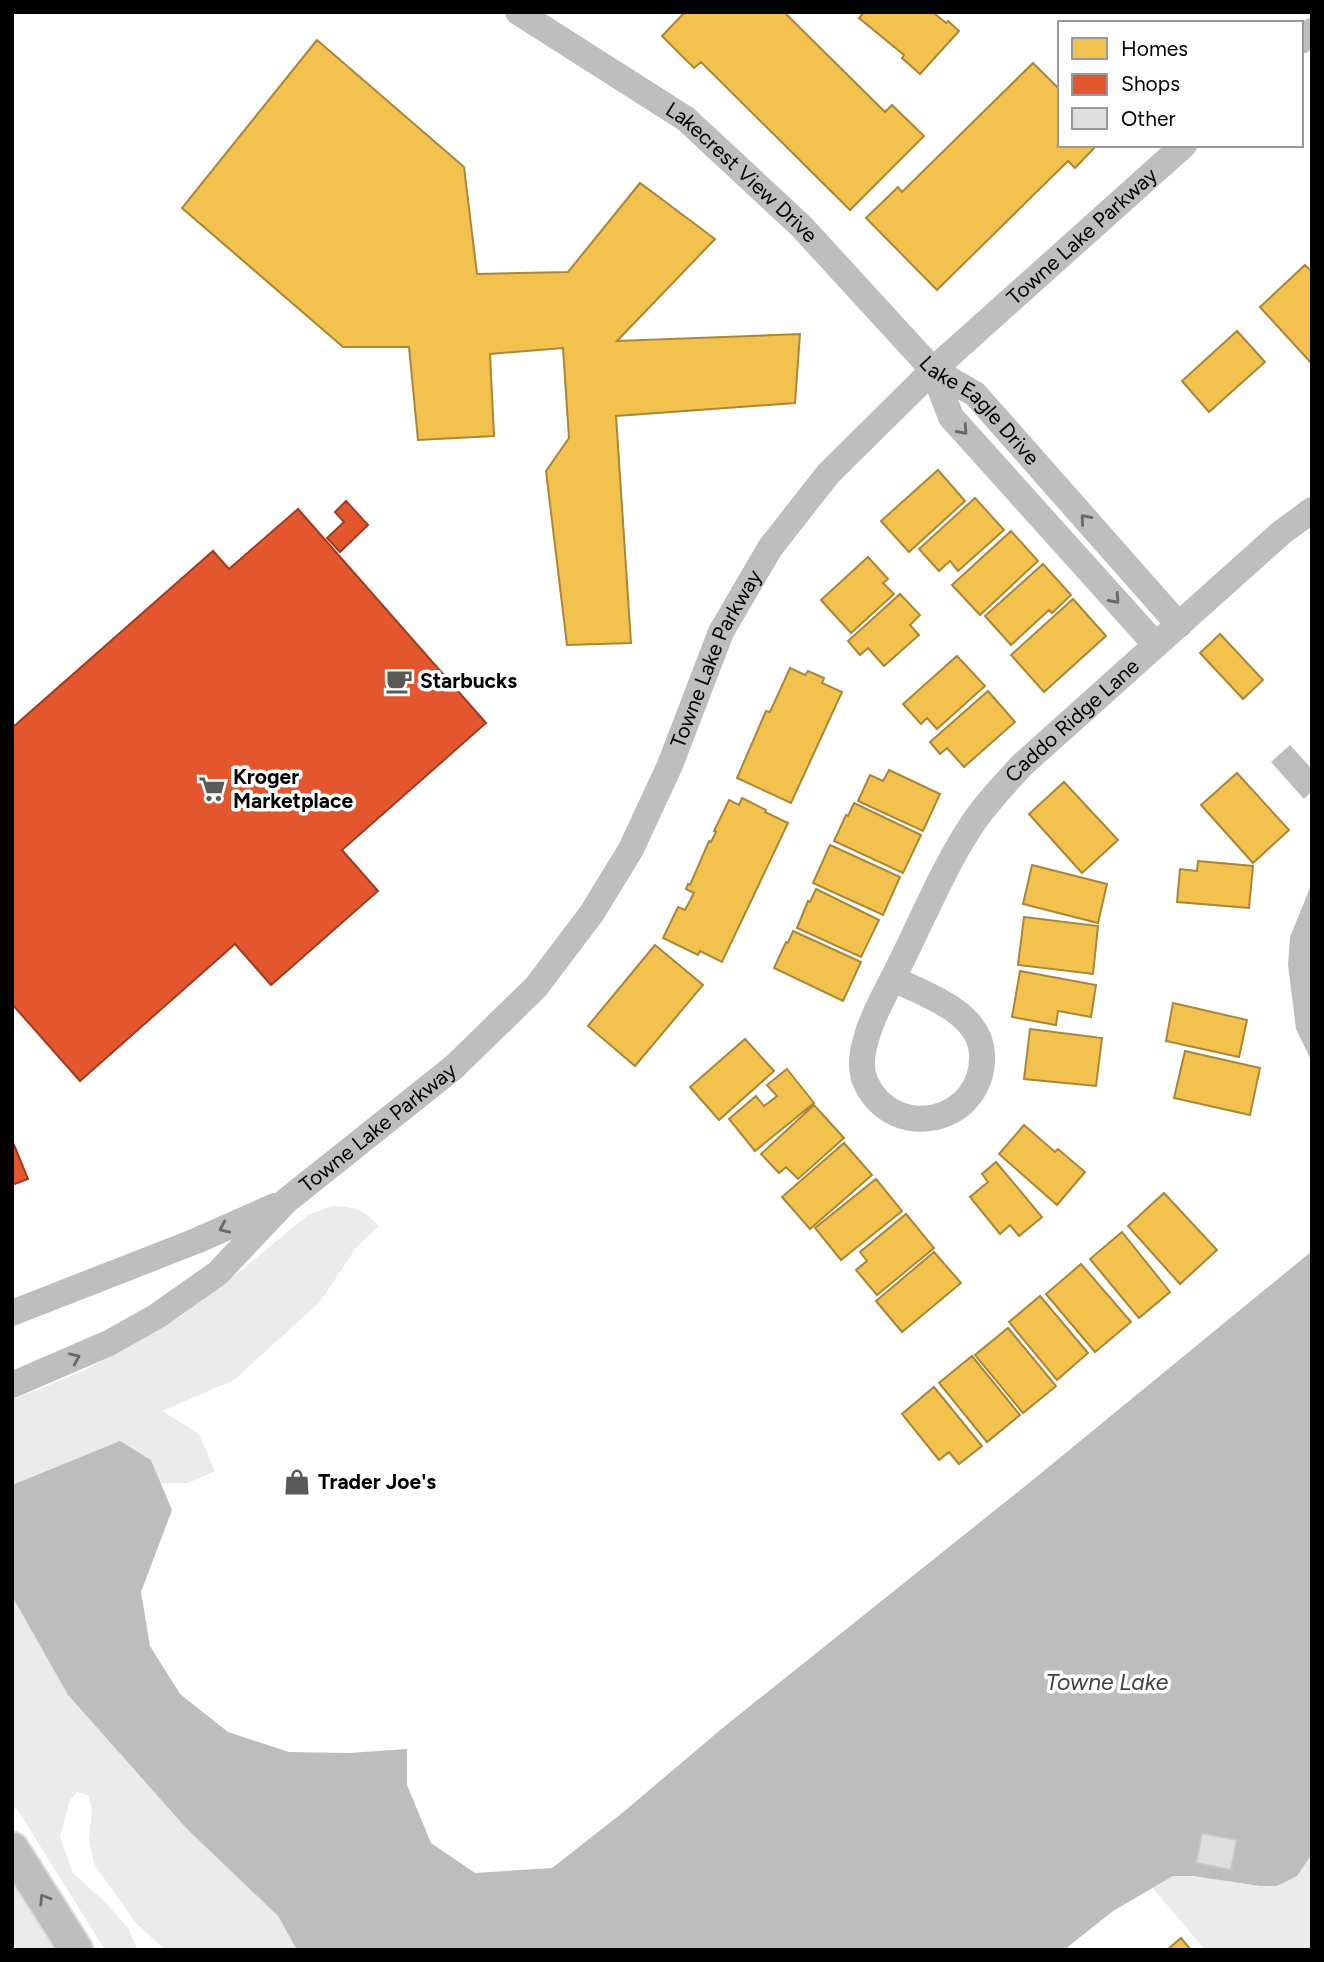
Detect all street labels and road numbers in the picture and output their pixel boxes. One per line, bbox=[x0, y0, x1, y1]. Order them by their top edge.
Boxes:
street label: Lakecrest View Drive bbox=[661, 96, 823, 247]
street label: Towne Lake Parkway bbox=[1002, 162, 1162, 310]
street label: Lake Eagle Drive bbox=[914, 351, 1045, 470]
street label: Towne Lake Parkway bbox=[665, 565, 767, 751]
street label: Caddo Ridge Lane bbox=[1000, 653, 1144, 787]
street label: Towne Lake Parkway bbox=[294, 1057, 461, 1197]

